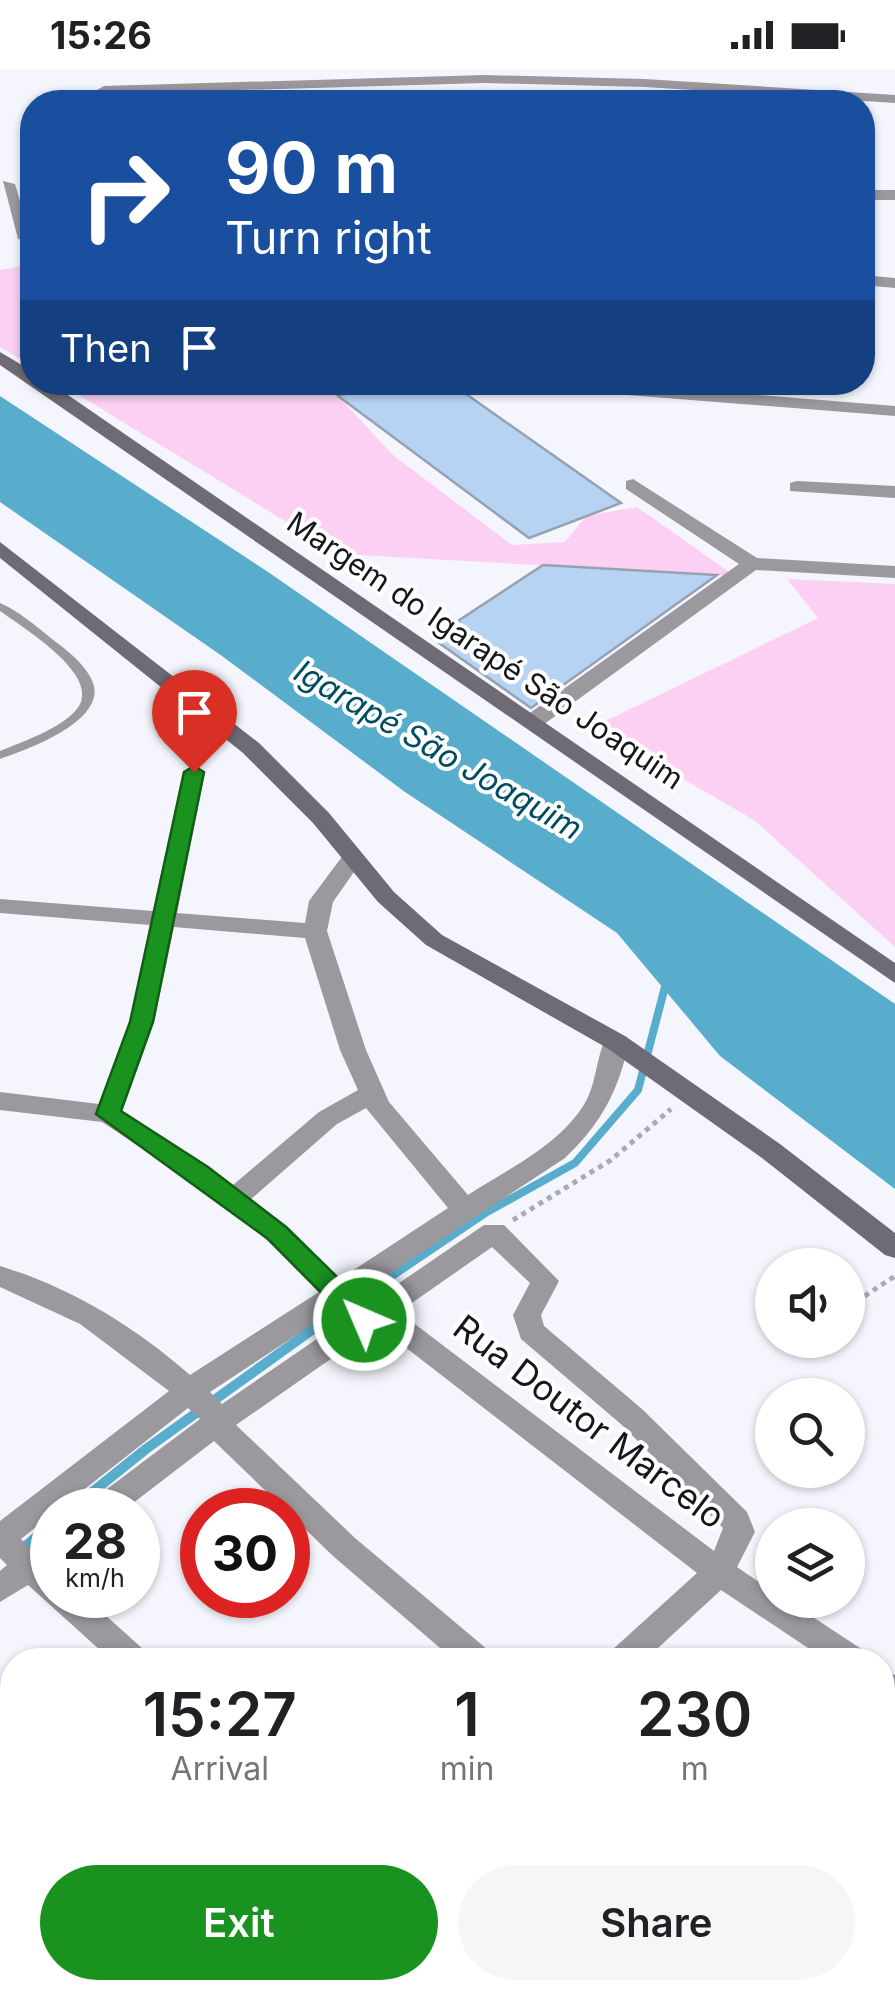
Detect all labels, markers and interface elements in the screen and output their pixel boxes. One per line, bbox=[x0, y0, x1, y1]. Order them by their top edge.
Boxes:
text: 15:26 bbox=[50, 12, 152, 58]
text: 90 m bbox=[225, 125, 398, 210]
icon: right bbox=[60, 130, 190, 260]
text: Turn right bbox=[225, 210, 432, 265]
icon: arrive bbox=[172, 320, 227, 375]
text: Then bbox=[60, 325, 152, 371]
street label: Margem do Igarapé São Joaquim bbox=[280, 505, 690, 797]
water label: Igarapé São Joaquim bbox=[287, 652, 589, 848]
pin bbox=[152, 670, 237, 773]
icon: arrive bbox=[167, 685, 222, 740]
map controls bbox=[755, 1248, 865, 1618]
button: sound bbox=[755, 1248, 865, 1358]
position arrow bbox=[312, 1268, 416, 1372]
street label: Rua Doutor Marcelo bbox=[446, 1306, 733, 1537]
button: search bbox=[755, 1378, 865, 1488]
speed limit sign: 30 bbox=[180, 1488, 310, 1618]
button: layers bbox=[755, 1508, 865, 1618]
text: 28 bbox=[63, 1511, 127, 1571]
text: km/h bbox=[65, 1563, 125, 1593]
text: 15:27 bbox=[143, 1678, 297, 1750]
text: 1 bbox=[454, 1678, 480, 1750]
text: 230 bbox=[637, 1678, 752, 1750]
text: Arrival bbox=[171, 1749, 269, 1788]
text: min bbox=[440, 1749, 494, 1788]
text: m bbox=[681, 1749, 709, 1788]
button: Exit bbox=[40, 1865, 438, 1980]
button: Share bbox=[458, 1865, 855, 1980]

